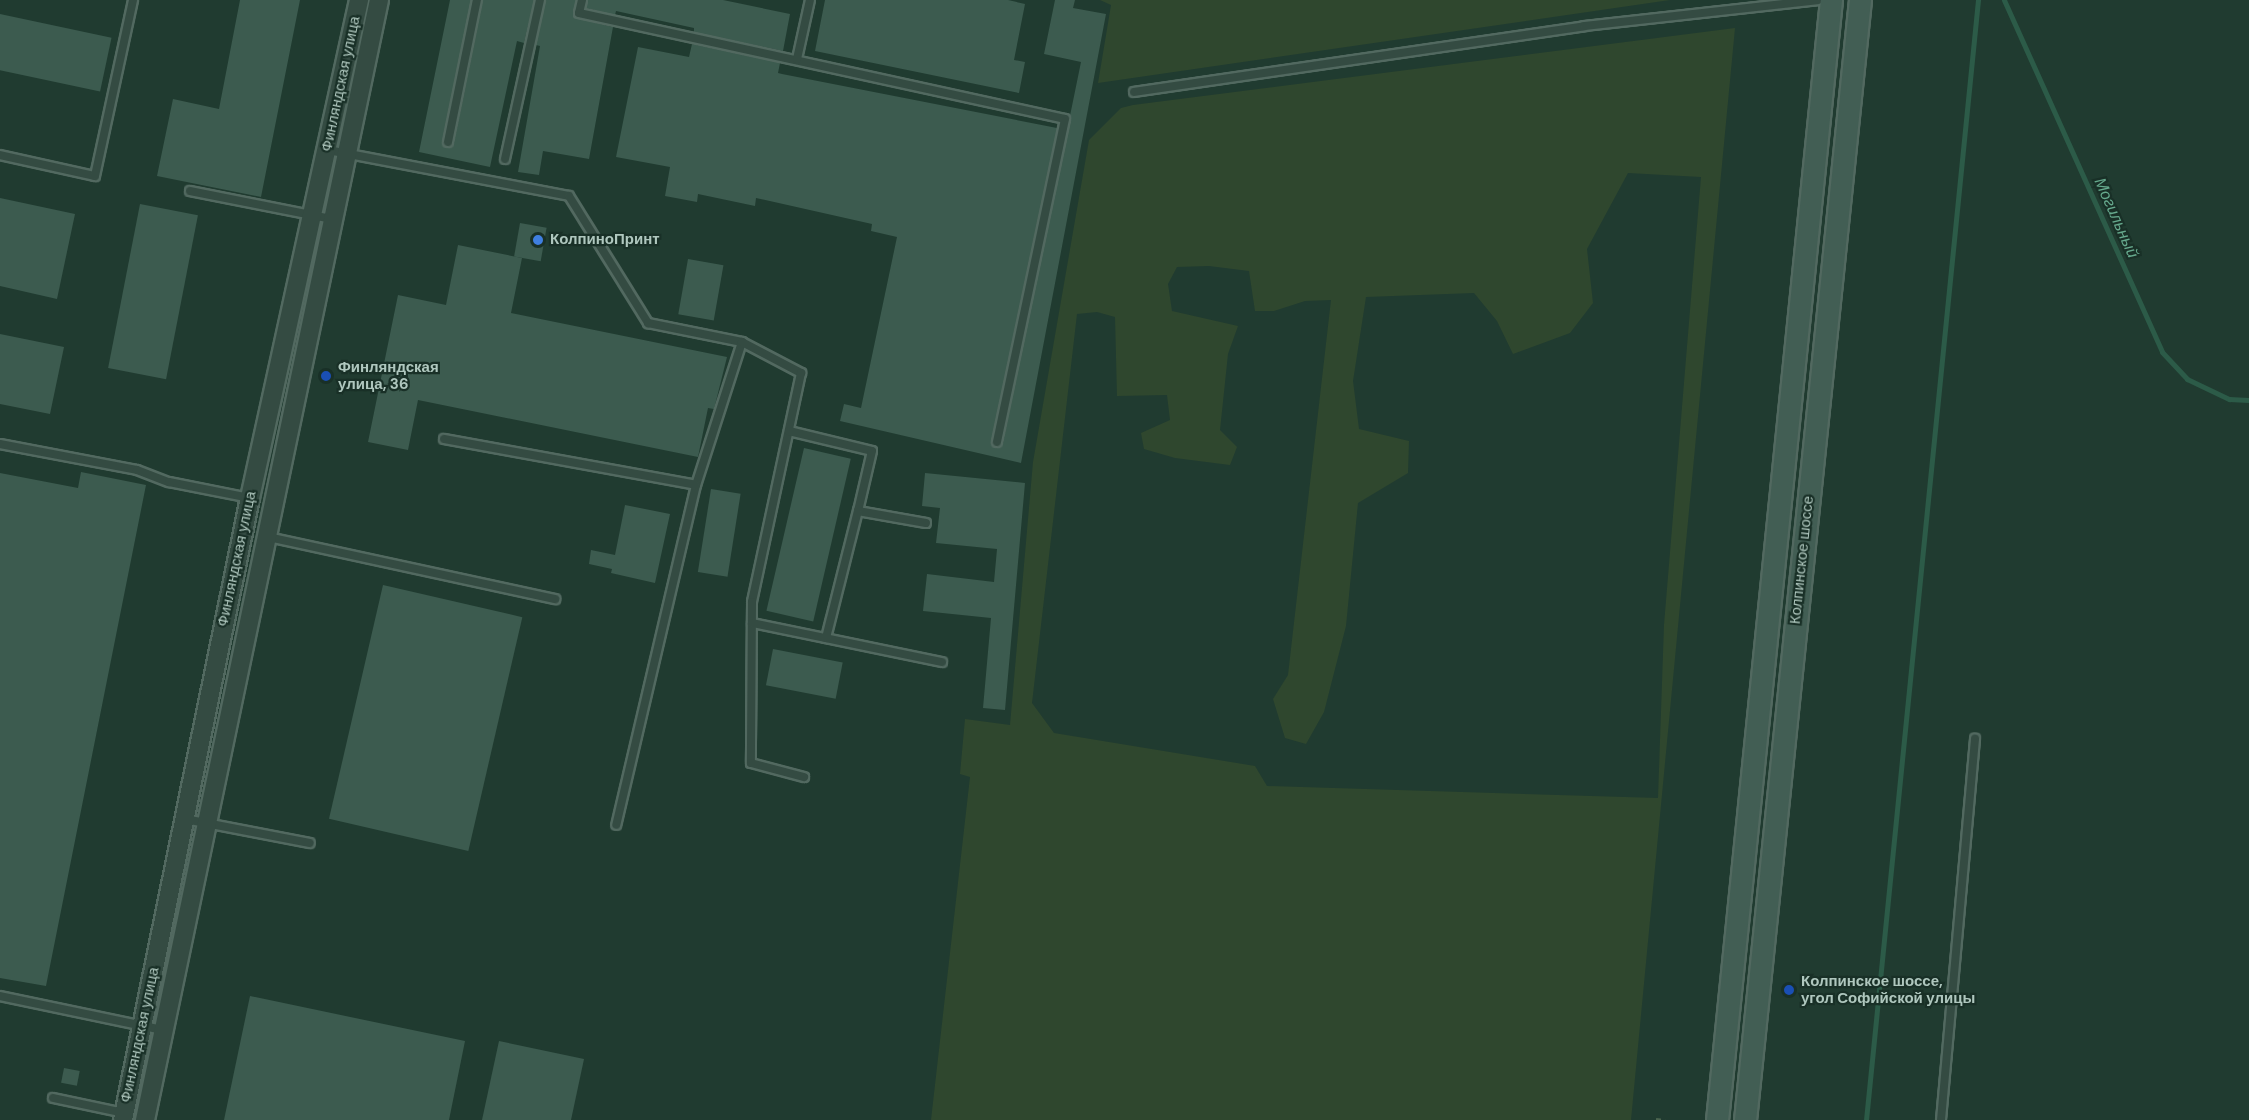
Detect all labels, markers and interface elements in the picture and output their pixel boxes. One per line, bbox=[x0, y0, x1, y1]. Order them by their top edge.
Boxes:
street label: Финляндская улица bbox=[318, 15, 364, 153]
water label: Могильный bbox=[2090, 175, 2142, 261]
place label: КолпиноПринт bbox=[550, 231, 660, 249]
marker: КолпиноПринт bbox=[531, 233, 545, 247]
place label: Финляндская улица, 36 bbox=[338, 358, 439, 393]
marker: Финляндская улица, 36 bbox=[319, 369, 333, 383]
street label: Финляндская улица bbox=[214, 490, 260, 628]
street label: Колпинское шоссе bbox=[1786, 495, 1818, 625]
street label: Финляндская улица bbox=[117, 966, 163, 1104]
place label: Колпинское шоссе, угол Софийской улицы bbox=[1801, 972, 1975, 1007]
marker: Колпинское шоссе, угол Софийской улицы bbox=[1782, 983, 1796, 997]

